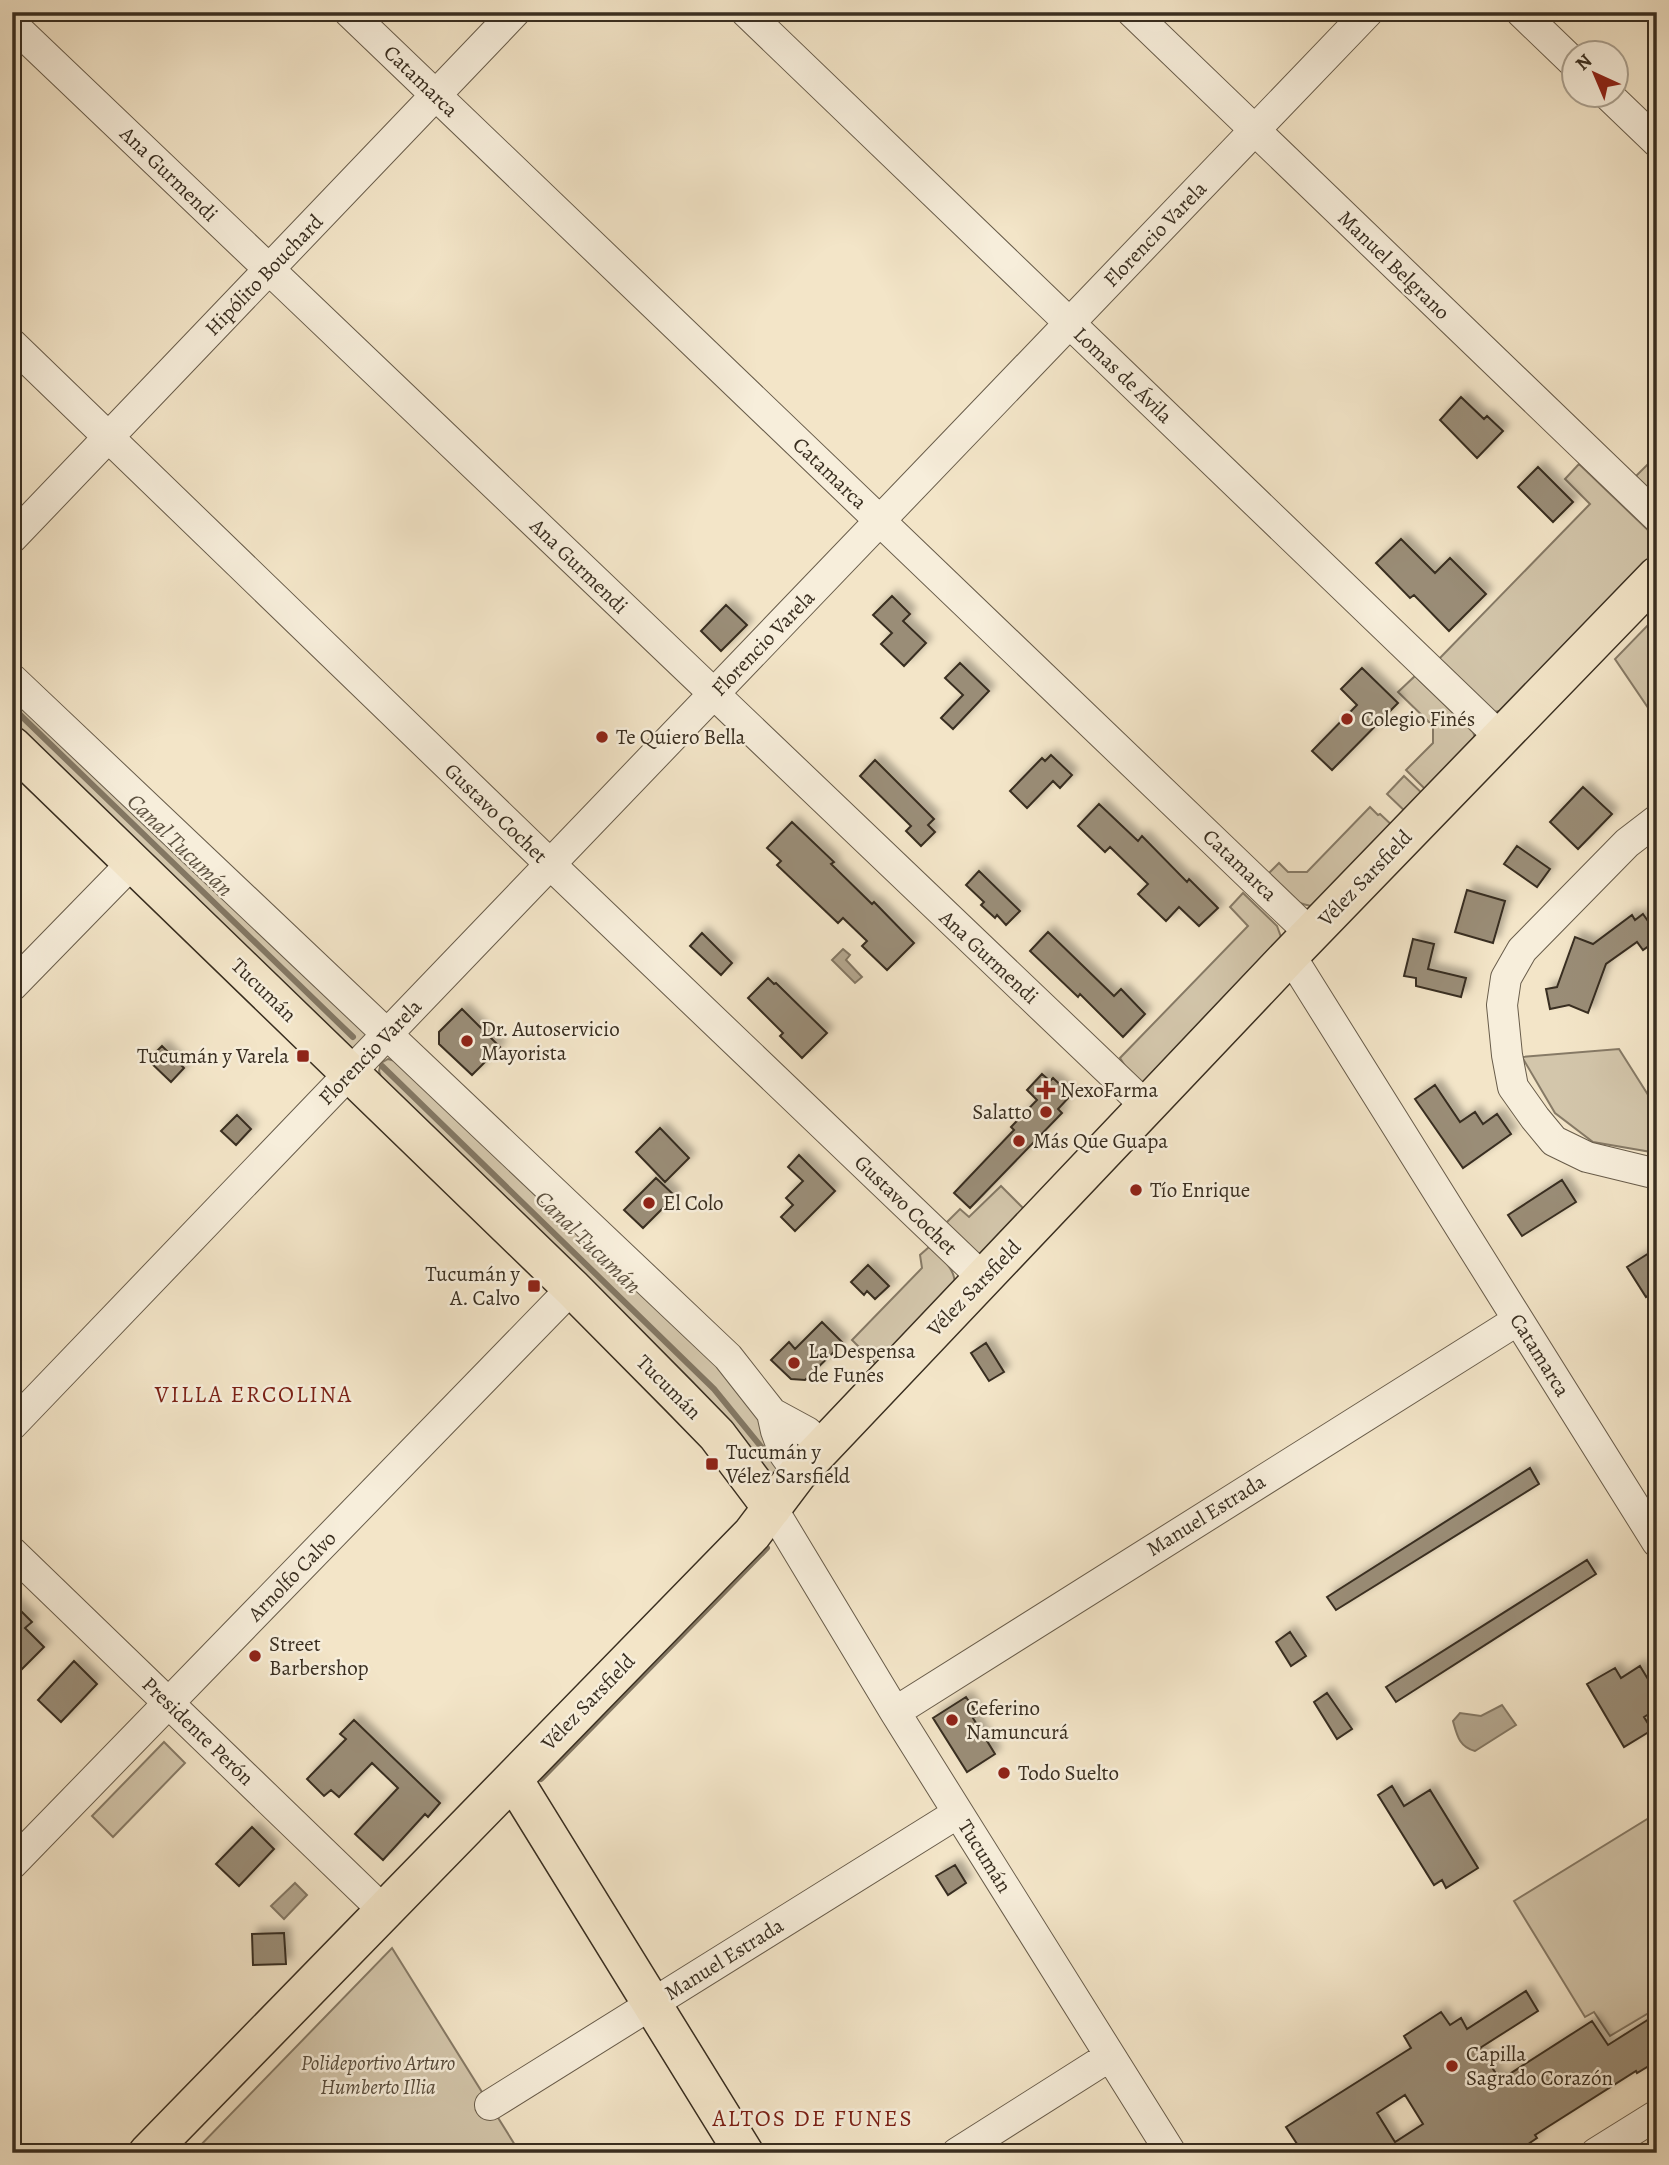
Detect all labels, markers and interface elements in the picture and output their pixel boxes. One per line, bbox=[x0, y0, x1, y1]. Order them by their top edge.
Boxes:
north arrow bbox=[1560, 38, 1630, 108]
street label: Catamarca bbox=[378, 39, 464, 124]
text: N bbox=[1570, 48, 1598, 77]
street label: Ana Gurmendi bbox=[113, 120, 224, 228]
street label: Florencio Varela bbox=[1097, 175, 1213, 293]
street label: Manuel Belgrano bbox=[1332, 204, 1456, 326]
street label: Hipólito Bouchard bbox=[199, 208, 330, 342]
street label: Lomas de Ávila bbox=[1067, 321, 1179, 430]
street label: Catamarca bbox=[787, 431, 873, 516]
street label: Ana Gurmendi bbox=[523, 512, 634, 620]
street label: Florencio Varela bbox=[705, 584, 821, 702]
place label: Colegio Finés bbox=[1361, 705, 1475, 733]
marker: Colegio Finés bbox=[1339, 711, 1355, 727]
place label: Te Quiero Bella bbox=[616, 723, 746, 751]
marker: Te Quiero Bella bbox=[594, 729, 610, 745]
street label: Gustavo Cochet bbox=[438, 757, 554, 869]
water label: Canal Tucumán bbox=[120, 786, 240, 904]
street label: Catamarca bbox=[1197, 823, 1283, 908]
street label: Vélez Sarsfield bbox=[1311, 823, 1419, 933]
street label: Ana Gurmendi bbox=[933, 903, 1045, 1010]
street label: Tucumán bbox=[225, 952, 303, 1028]
street label: Florencio Varela bbox=[312, 993, 428, 1111]
place label: Dr. Autoservicio Mayorista bbox=[481, 1015, 620, 1067]
marker: Dr. Autoservicio Mayorista bbox=[459, 1033, 475, 1049]
place label: Tucumán y Varela bbox=[137, 1042, 289, 1070]
marker: Tucumán y Varela bbox=[295, 1048, 311, 1064]
place label: NexoFarma bbox=[1060, 1076, 1158, 1104]
marker: NexoFarma bbox=[1038, 1082, 1054, 1098]
place label: Salatto bbox=[972, 1098, 1032, 1126]
marker: Salatto bbox=[1038, 1104, 1054, 1120]
place label: Más Que Guapa bbox=[1033, 1127, 1168, 1155]
marker: Más Que Guapa bbox=[1011, 1133, 1027, 1149]
street label: Gustavo Cochet bbox=[848, 1149, 964, 1261]
place label: Tío Enrique bbox=[1150, 1176, 1250, 1204]
marker: Tío Enrique bbox=[1128, 1182, 1144, 1198]
water label: Canal Tucumán bbox=[528, 1183, 648, 1301]
place label: El Colo bbox=[663, 1189, 723, 1217]
marker: El Colo bbox=[641, 1195, 657, 1211]
street label: Vélez Sarsfield bbox=[920, 1233, 1028, 1343]
place label: Tucumán y A. Calvo bbox=[425, 1260, 521, 1312]
marker: Tucumán y A. Calvo bbox=[526, 1278, 542, 1294]
street label: Catamarca bbox=[1503, 1308, 1577, 1402]
place label: La Despensa de Funes bbox=[808, 1337, 916, 1389]
street label: Tucumán bbox=[630, 1348, 708, 1426]
marker: La Despensa de Funes bbox=[786, 1355, 802, 1371]
district label: VILLA ERCOLINA bbox=[154, 1379, 353, 1410]
place label: Tucumán y Vélez Sarsfield bbox=[725, 1438, 851, 1490]
marker: Tucumán y Vélez Sarsfield bbox=[704, 1456, 720, 1472]
street label: Manuel Estrada bbox=[1141, 1467, 1271, 1563]
street label: Arnolfo Calvo bbox=[241, 1525, 342, 1628]
place label: Street Barbershop bbox=[269, 1630, 369, 1682]
street label: Vélez Sarsfield bbox=[534, 1647, 642, 1757]
marker: Street Barbershop bbox=[247, 1648, 263, 1664]
street label: Presidente Perón bbox=[136, 1670, 260, 1792]
place label: Ceferino Namuncurá bbox=[966, 1694, 1069, 1746]
marker: Ceferino Namuncurá bbox=[944, 1712, 960, 1728]
place label: Todo Suelto bbox=[1018, 1759, 1119, 1787]
marker: Todo Suelto bbox=[996, 1765, 1012, 1781]
street label: Tucumán bbox=[952, 1814, 1018, 1898]
street label: Manuel Estrada bbox=[659, 1911, 789, 2007]
place label: Capilla Sagrado Corazón bbox=[1466, 2040, 1613, 2092]
park label: Polideportivo Arturo Humberto Illia bbox=[301, 2049, 455, 2101]
marker: Capilla Sagrado Corazón bbox=[1444, 2058, 1460, 2074]
district label: ALTOS DE FUNES bbox=[711, 2103, 914, 2134]

